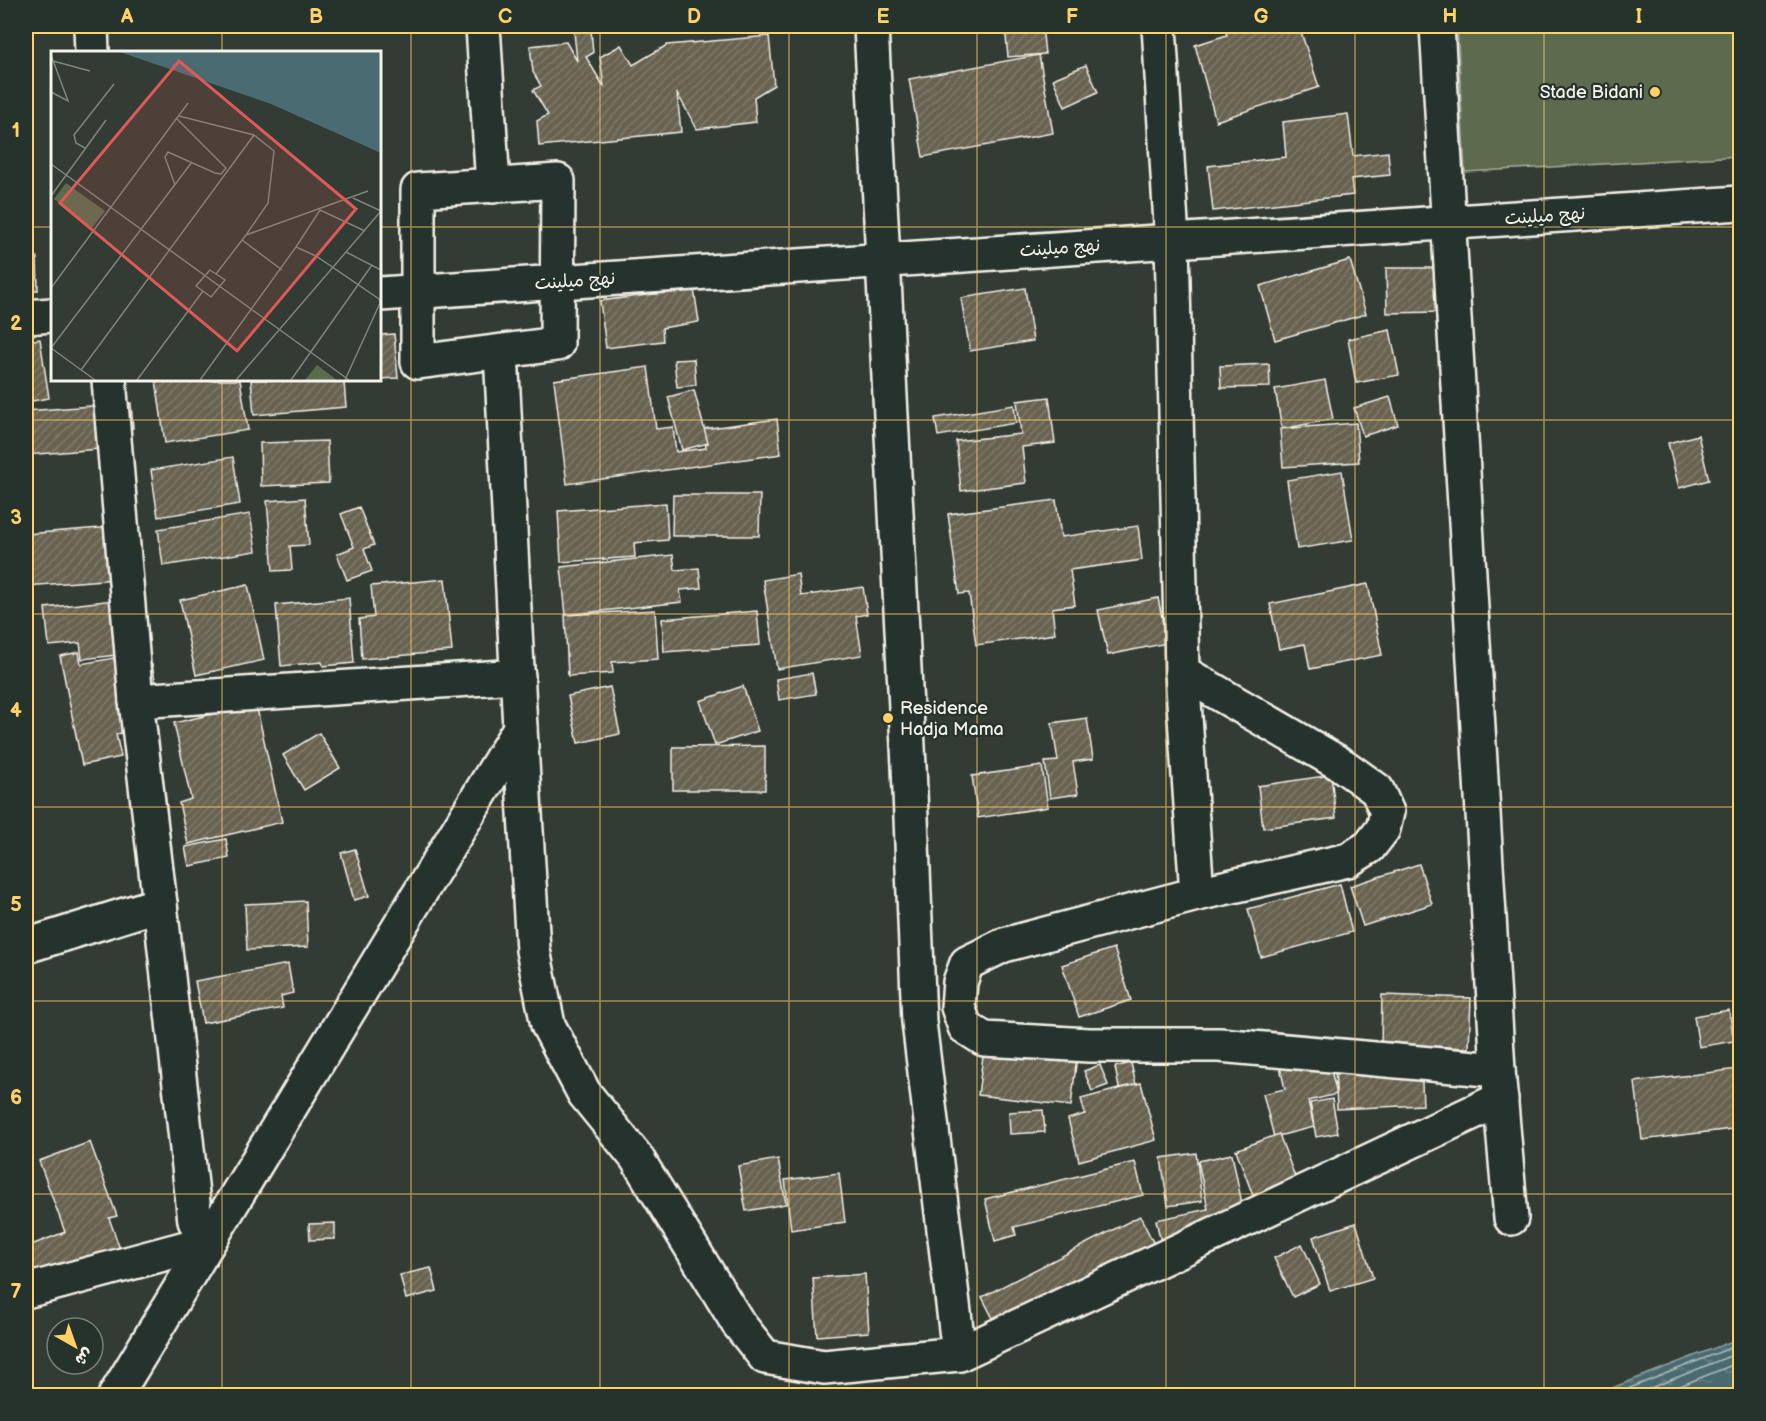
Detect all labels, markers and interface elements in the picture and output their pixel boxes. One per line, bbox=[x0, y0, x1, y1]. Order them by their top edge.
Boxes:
text: A bbox=[120, 5, 134, 29]
text: B bbox=[309, 5, 323, 29]
text: C bbox=[498, 5, 512, 29]
text: D bbox=[687, 5, 701, 29]
text: E bbox=[877, 5, 890, 29]
text: F bbox=[1066, 5, 1078, 29]
text: G bbox=[1254, 5, 1269, 29]
text: H bbox=[1443, 5, 1457, 29]
text: I bbox=[1636, 5, 1642, 29]
inset map bbox=[51, 51, 381, 381]
place label: Stade Bidani bbox=[1540, 82, 1643, 103]
marker: Stade Bidani bbox=[1648, 85, 1662, 99]
text: 1 bbox=[12, 119, 20, 143]
street label: نهج ميلينت bbox=[1504, 203, 1586, 230]
street label: نهج ميلينت bbox=[1019, 235, 1101, 262]
street label: نهج ميلينت bbox=[534, 268, 616, 295]
text: 2 bbox=[10, 312, 22, 336]
text: 3 bbox=[10, 506, 22, 530]
place label: Residence Hadja Mama bbox=[900, 698, 1004, 740]
text: 4 bbox=[10, 699, 22, 723]
marker: Residence Hadja Mama bbox=[881, 711, 895, 725]
text: 5 bbox=[10, 893, 22, 917]
text: 6 bbox=[10, 1086, 22, 1110]
text: 7 bbox=[10, 1280, 22, 1304]
north arrow bbox=[45, 1316, 105, 1376]
text: ش bbox=[71, 1343, 97, 1369]

